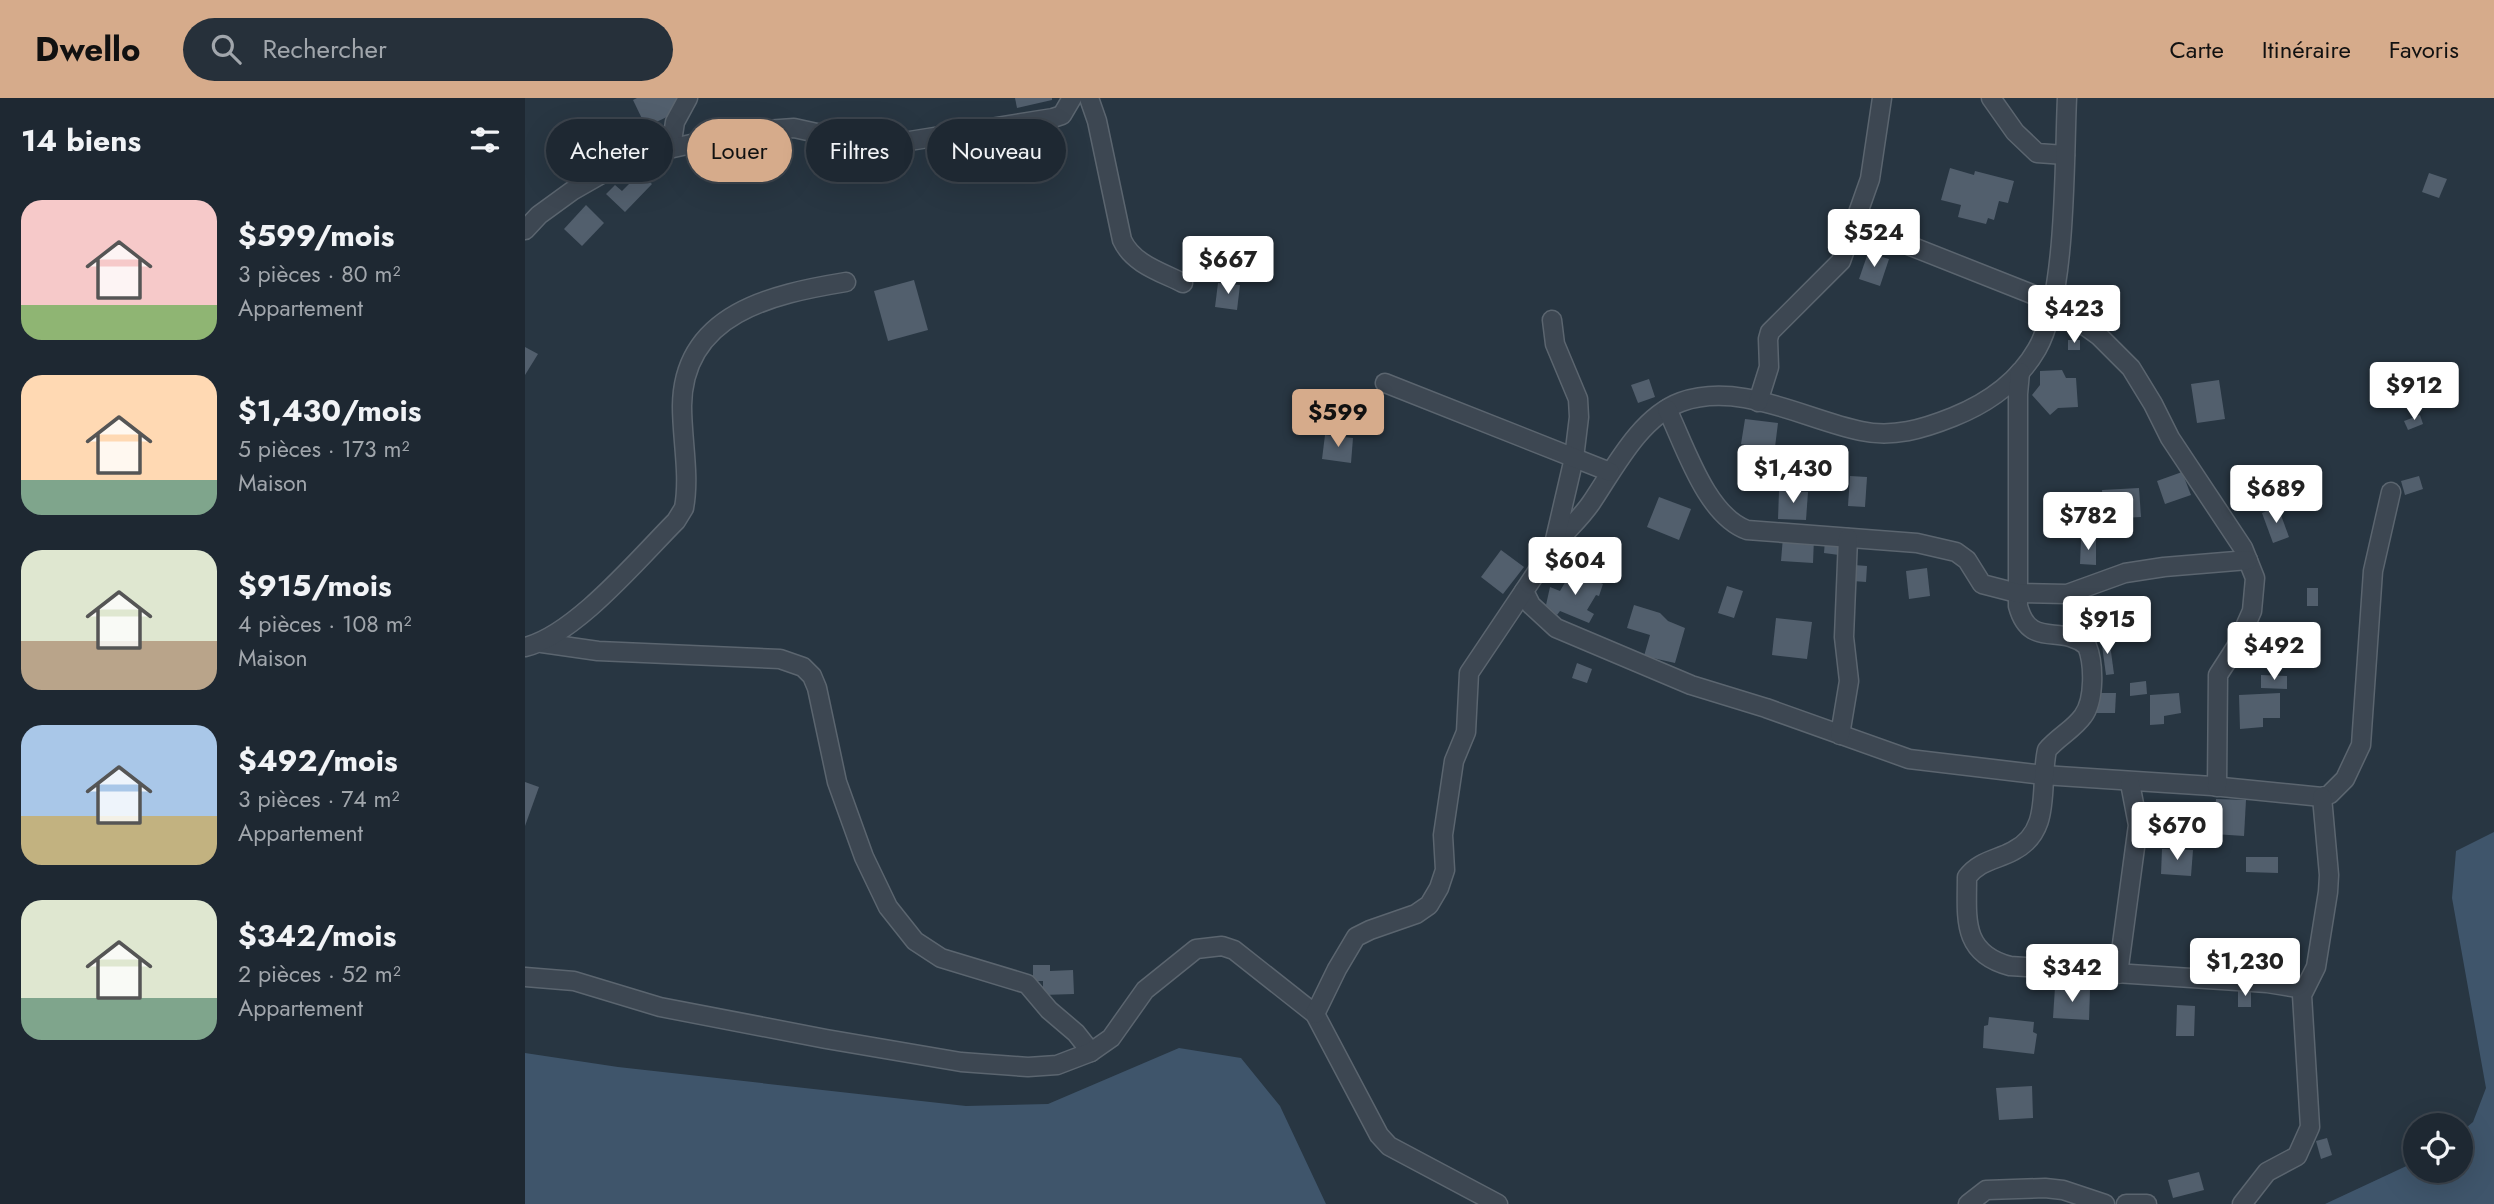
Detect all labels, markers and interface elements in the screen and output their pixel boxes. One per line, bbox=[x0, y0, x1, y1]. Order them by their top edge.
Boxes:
search box bbox=[183, 18, 673, 81]
text: Dwello bbox=[35, 26, 141, 73]
icon: search bbox=[207, 30, 245, 68]
text: Rechercher bbox=[263, 30, 387, 68]
text: Carte bbox=[2169, 32, 2224, 67]
text: Itinéraire bbox=[2262, 32, 2351, 67]
text: Favoris bbox=[2389, 32, 2459, 67]
text: 14 biens bbox=[21, 119, 141, 162]
chip: Acheter bbox=[546, 119, 673, 182]
chip: Louer bbox=[687, 119, 792, 182]
chip: Filtres bbox=[806, 119, 913, 182]
chip: Nouveau bbox=[927, 119, 1066, 182]
icon: filters bbox=[466, 121, 504, 159]
pin: $524 bbox=[1833, 209, 1915, 269]
text: $599/mois bbox=[238, 214, 394, 257]
text: $524 bbox=[1844, 215, 1904, 249]
icon: home bbox=[77, 228, 161, 312]
pin: $667 bbox=[1187, 236, 1269, 296]
text: $667 bbox=[1199, 242, 1257, 276]
text: 3 pièces · 80 m² bbox=[238, 257, 400, 291]
pin: $423 bbox=[2033, 286, 2115, 345]
text: Appartement bbox=[238, 291, 363, 325]
text: $423 bbox=[2044, 291, 2104, 325]
pin: $912 bbox=[2373, 362, 2455, 422]
text: $912 bbox=[2386, 368, 2442, 402]
text: $1,430/mois bbox=[238, 389, 421, 432]
pin: $599 bbox=[1297, 390, 1379, 449]
text: $599 bbox=[1308, 395, 1368, 429]
icon: home bbox=[77, 403, 161, 487]
text: 5 pièces · 173 m² bbox=[238, 432, 409, 466]
pin: $1,430 bbox=[1736, 446, 1850, 505]
text: $1,430 bbox=[1753, 451, 1833, 485]
text: Maison bbox=[238, 466, 308, 500]
pin: $689 bbox=[2235, 466, 2317, 525]
text: $689 bbox=[2246, 471, 2306, 505]
pin: $782 bbox=[2047, 492, 2129, 552]
text: $782 bbox=[2059, 498, 2117, 532]
pin: $604 bbox=[1534, 538, 1616, 597]
text: $604 bbox=[1545, 543, 1605, 577]
text: $915/mois bbox=[238, 564, 392, 607]
icon: home bbox=[77, 578, 161, 662]
pin: $915 bbox=[2066, 596, 2148, 656]
text: $915 bbox=[2079, 602, 2135, 636]
text: 4 pièces · 108 m² bbox=[238, 607, 412, 641]
pin: $492 bbox=[2233, 622, 2315, 682]
text: $492 bbox=[2244, 628, 2304, 662]
text: Maison bbox=[238, 641, 308, 675]
text: $492/mois bbox=[238, 739, 398, 782]
icon: home bbox=[77, 753, 161, 837]
text: 3 pièces · 74 m² bbox=[238, 782, 399, 816]
pin: $670 bbox=[2136, 802, 2218, 862]
text: $670 bbox=[2148, 808, 2206, 842]
text: Appartement bbox=[238, 816, 363, 850]
text: $342/mois bbox=[238, 914, 396, 957]
icon: home bbox=[77, 928, 161, 1012]
pin: $1,230 bbox=[2188, 939, 2302, 998]
pin: $342 bbox=[2031, 944, 2113, 1004]
text: $1,230 bbox=[2206, 944, 2284, 978]
text: $342 bbox=[2042, 950, 2102, 984]
text: 2 pièces · 52 m² bbox=[238, 957, 401, 991]
text: Appartement bbox=[238, 991, 363, 1025]
map controls bbox=[2403, 1113, 2473, 1183]
button: locate bbox=[2403, 1113, 2473, 1183]

